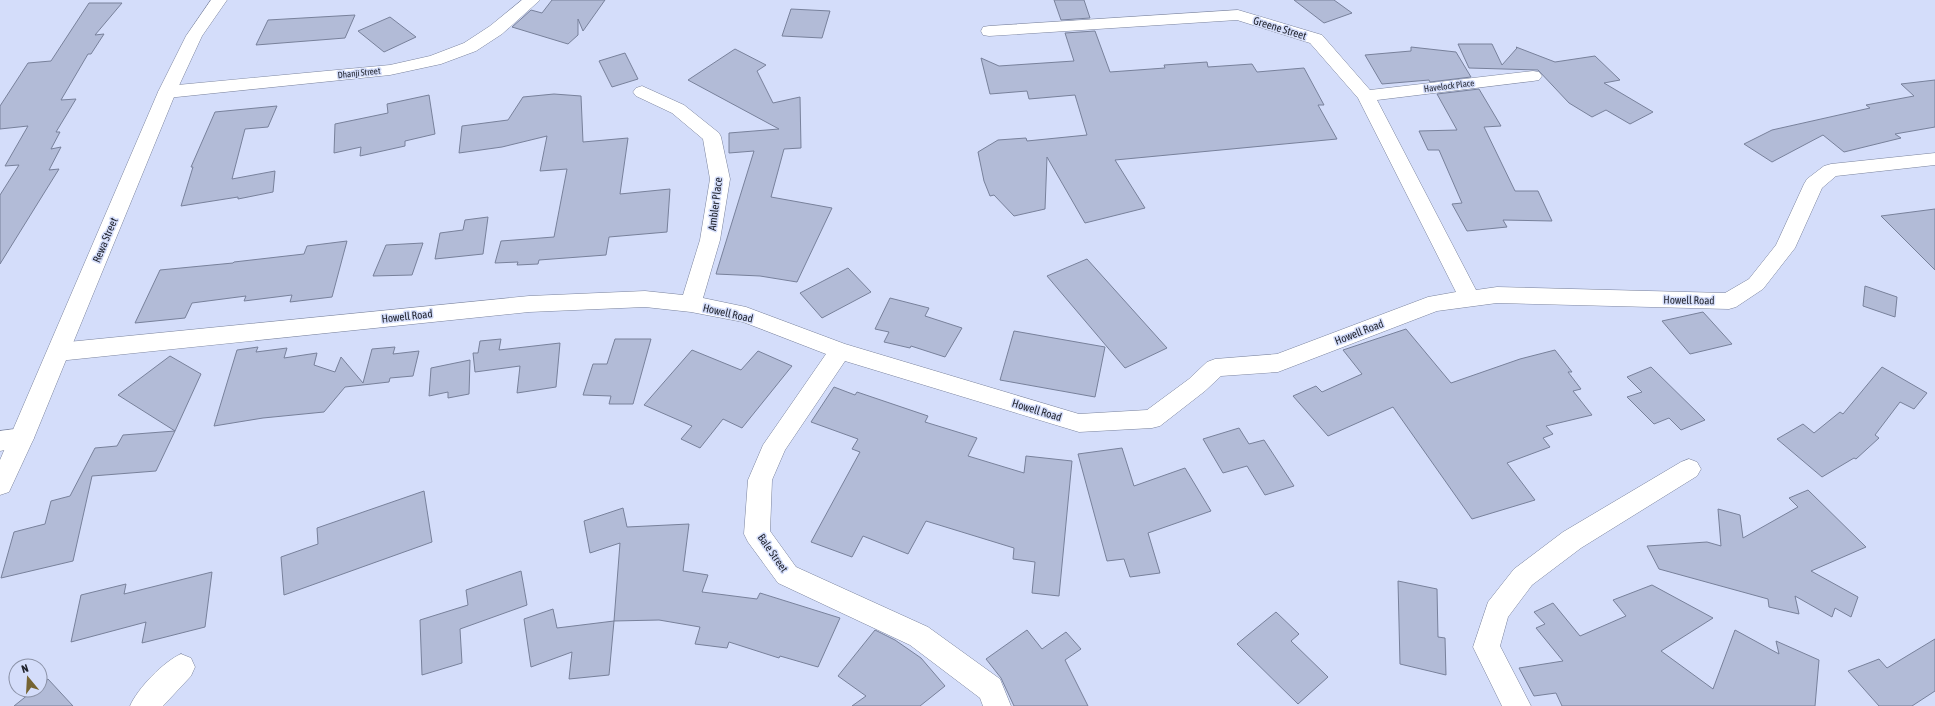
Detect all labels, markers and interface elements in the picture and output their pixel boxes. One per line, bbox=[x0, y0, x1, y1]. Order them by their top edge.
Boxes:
street label: Greene Street bbox=[1252, 14, 1308, 42]
street label: Dhanji Street bbox=[337, 66, 381, 80]
street label: Havelock Place bbox=[1423, 78, 1475, 94]
street label: Ambler Place bbox=[706, 177, 724, 231]
street label: Rewa Street bbox=[90, 216, 120, 264]
street label: Howell Road bbox=[1663, 294, 1715, 306]
street label: Howell Road bbox=[702, 301, 754, 325]
street label: Howell Road bbox=[381, 307, 433, 325]
street label: Howell Road bbox=[1333, 317, 1385, 347]
street label: Howell Road bbox=[1011, 397, 1063, 423]
street label: Bale Street bbox=[756, 532, 790, 574]
north arrow bbox=[8, 658, 48, 698]
text: N bbox=[20, 662, 30, 675]

